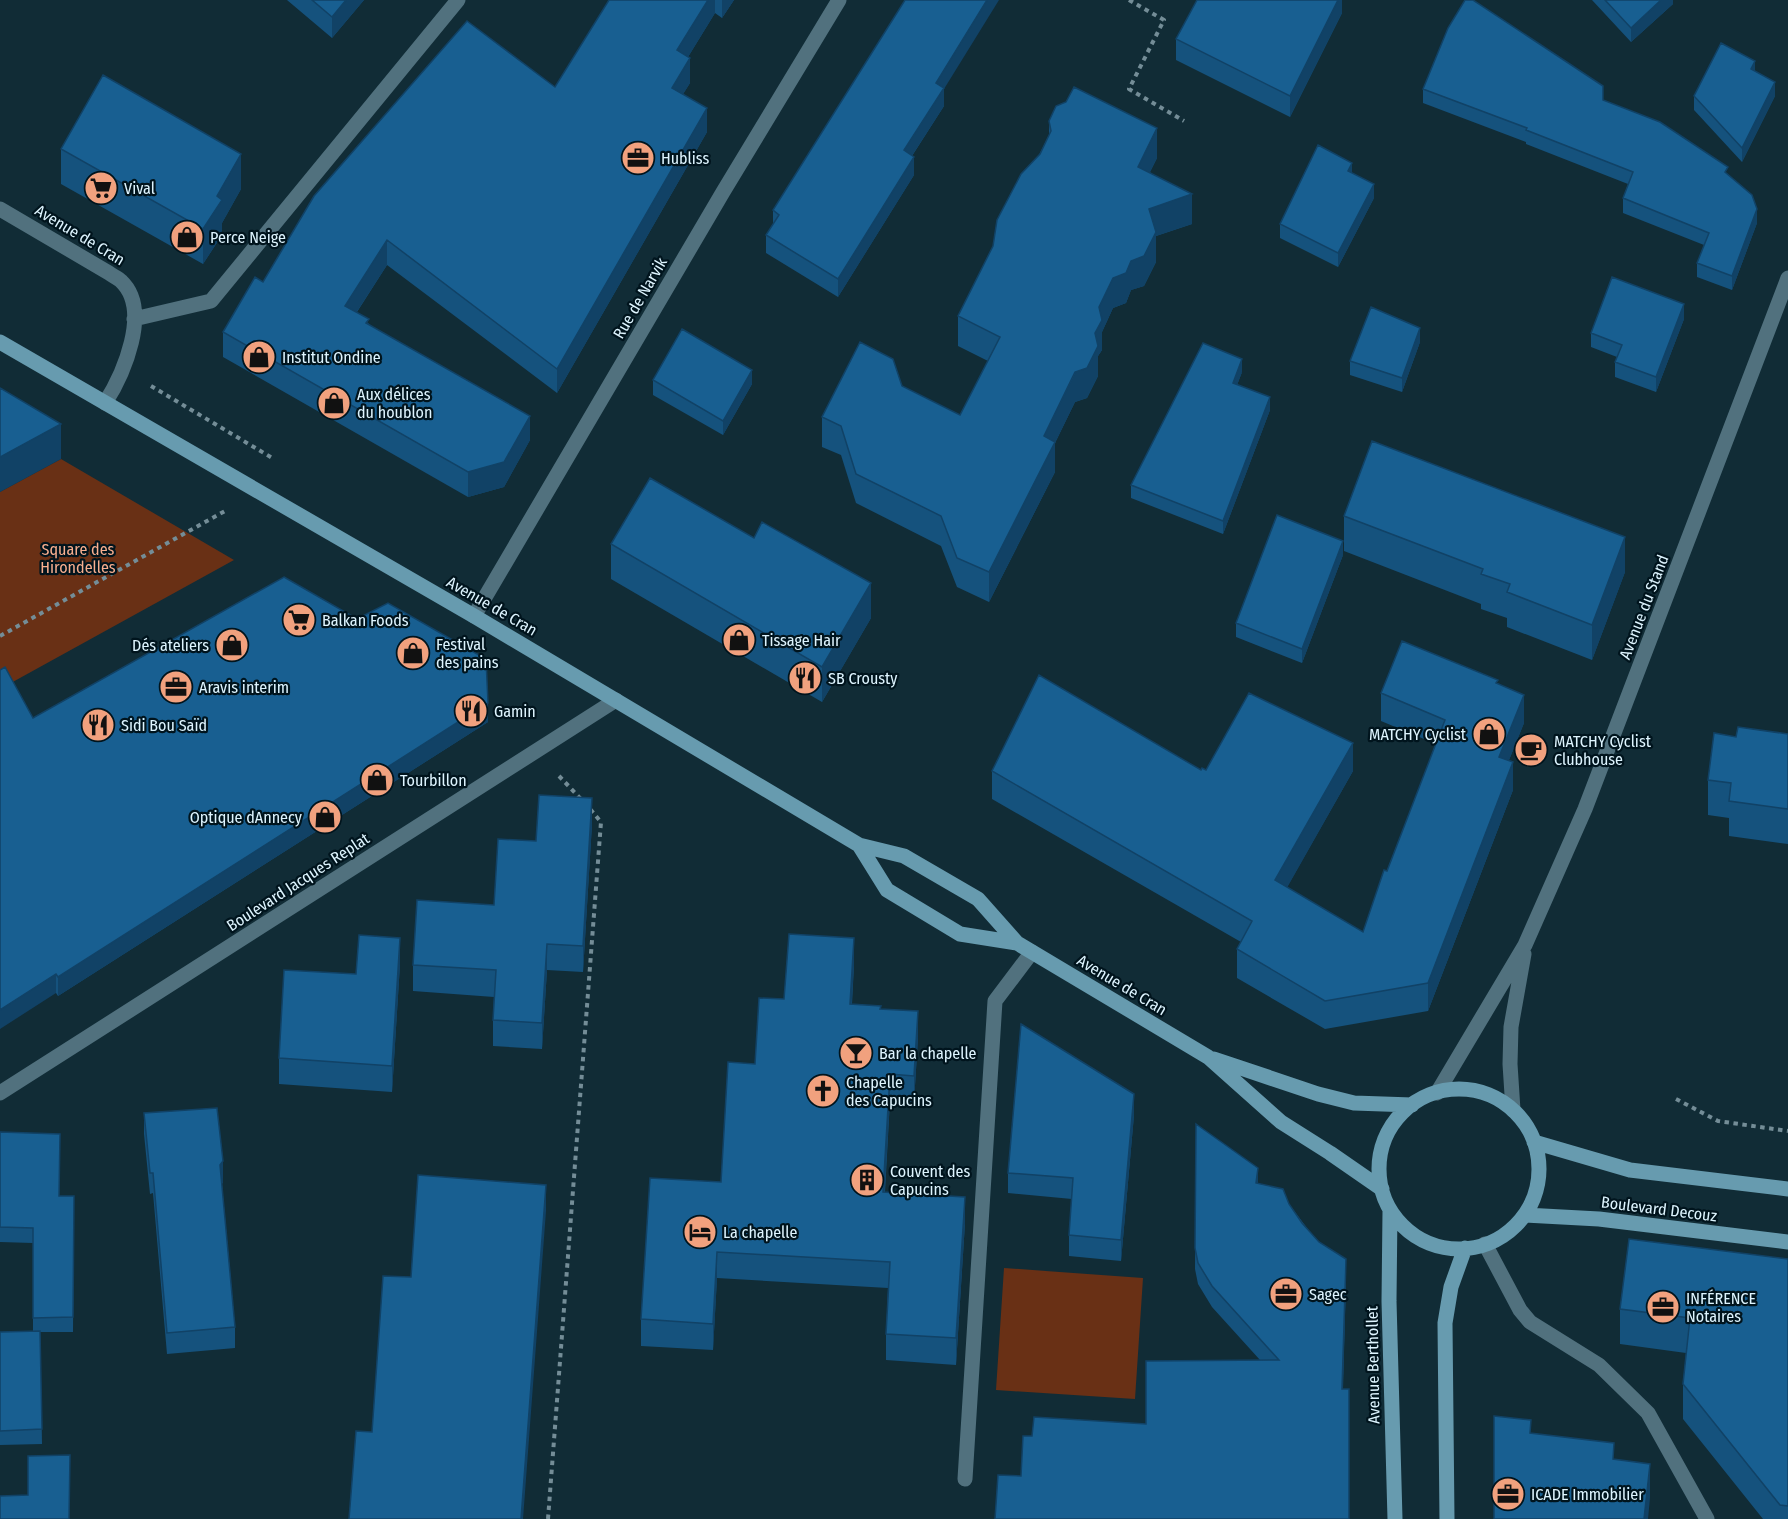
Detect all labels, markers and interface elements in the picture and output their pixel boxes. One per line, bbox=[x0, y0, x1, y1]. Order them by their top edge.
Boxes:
office icon: Hubliss bbox=[620, 140, 656, 176]
place label: Hubliss bbox=[661, 149, 710, 168]
supermarket icon: Vival bbox=[83, 170, 119, 206]
place label: Vival bbox=[124, 179, 155, 198]
street label: Avenue de Cran bbox=[32, 201, 128, 269]
shop icon: Perce Neige bbox=[169, 219, 205, 255]
place label: Perce Neige bbox=[210, 228, 286, 247]
street label: Rue de Narvik bbox=[609, 253, 671, 342]
shop icon: Institut Ondine bbox=[241, 339, 277, 375]
place label: Institut Ondine bbox=[282, 348, 381, 367]
shop icon: Aux délices du houblon bbox=[316, 385, 352, 421]
place label: Aux délices du houblon bbox=[357, 385, 432, 422]
park label: Square des Hirondelles bbox=[40, 540, 116, 577]
street label: Avenue du Stand bbox=[1615, 552, 1673, 662]
street label: Avenue de Cran bbox=[443, 572, 541, 640]
supermarket icon: Balkan Foods bbox=[281, 602, 317, 638]
place label: Balkan Foods bbox=[322, 611, 409, 630]
shop icon: Tissage Hair bbox=[721, 622, 757, 658]
shop icon: Dés ateliers bbox=[214, 627, 250, 663]
place label: Tissage Hair bbox=[762, 631, 841, 650]
shop icon: Festival des pains bbox=[395, 635, 431, 671]
place label: Festival des pains bbox=[436, 635, 499, 672]
place label: Dés ateliers bbox=[132, 636, 209, 655]
restaurant icon: SB Crousty bbox=[787, 660, 823, 696]
office icon: Aravis interim bbox=[158, 669, 194, 705]
place label: SB Crousty bbox=[828, 669, 898, 688]
place label: Aravis interim bbox=[199, 678, 289, 697]
restaurant icon: Gamin bbox=[453, 693, 489, 729]
place label: Gamin bbox=[494, 702, 536, 721]
restaurant icon: Sidi Bou Saïd bbox=[80, 707, 116, 743]
place label: Sidi Bou Saïd bbox=[121, 716, 207, 735]
shop icon: MATCHY Cyclist bbox=[1471, 716, 1507, 752]
place label: MATCHY Cyclist bbox=[1369, 725, 1467, 744]
cafe icon: MATCHY Cyclist Clubhouse bbox=[1513, 732, 1549, 768]
place label: MATCHY Cyclist Clubhouse bbox=[1554, 732, 1652, 769]
shop icon: Tourbillon bbox=[359, 762, 395, 798]
place label: Tourbillon bbox=[400, 771, 467, 790]
shop icon: Optique dAnnecy bbox=[307, 799, 343, 835]
place label: Optique dAnnecy bbox=[190, 808, 303, 827]
street label: Boulevard Jacques Replat bbox=[223, 828, 373, 935]
street label: Avenue de Cran bbox=[1074, 951, 1170, 1019]
bar icon: Bar la chapelle bbox=[838, 1035, 874, 1071]
place label: Bar la chapelle bbox=[879, 1044, 977, 1063]
church icon: Chapelle des Capucins bbox=[805, 1073, 841, 1109]
place label: Chapelle des Capucins bbox=[846, 1073, 932, 1110]
building icon: Couvent des Capucins bbox=[849, 1162, 885, 1198]
place label: Couvent des Capucins bbox=[890, 1162, 970, 1199]
street label: Boulevard Decouz bbox=[1600, 1192, 1718, 1226]
hotel icon: La chapelle bbox=[682, 1214, 718, 1250]
place label: La chapelle bbox=[723, 1223, 797, 1242]
office icon: Sagec bbox=[1268, 1276, 1304, 1312]
place label: Sagec bbox=[1309, 1285, 1347, 1304]
office icon: INFÉRENCE Notaires bbox=[1645, 1289, 1681, 1325]
place label: INFÉRENCE Notaires bbox=[1686, 1289, 1756, 1326]
street label: Avenue Berthollet bbox=[1362, 1305, 1384, 1424]
office icon: ICADE Immobilier bbox=[1490, 1476, 1526, 1512]
place label: ICADE Immobilier bbox=[1531, 1485, 1644, 1504]

